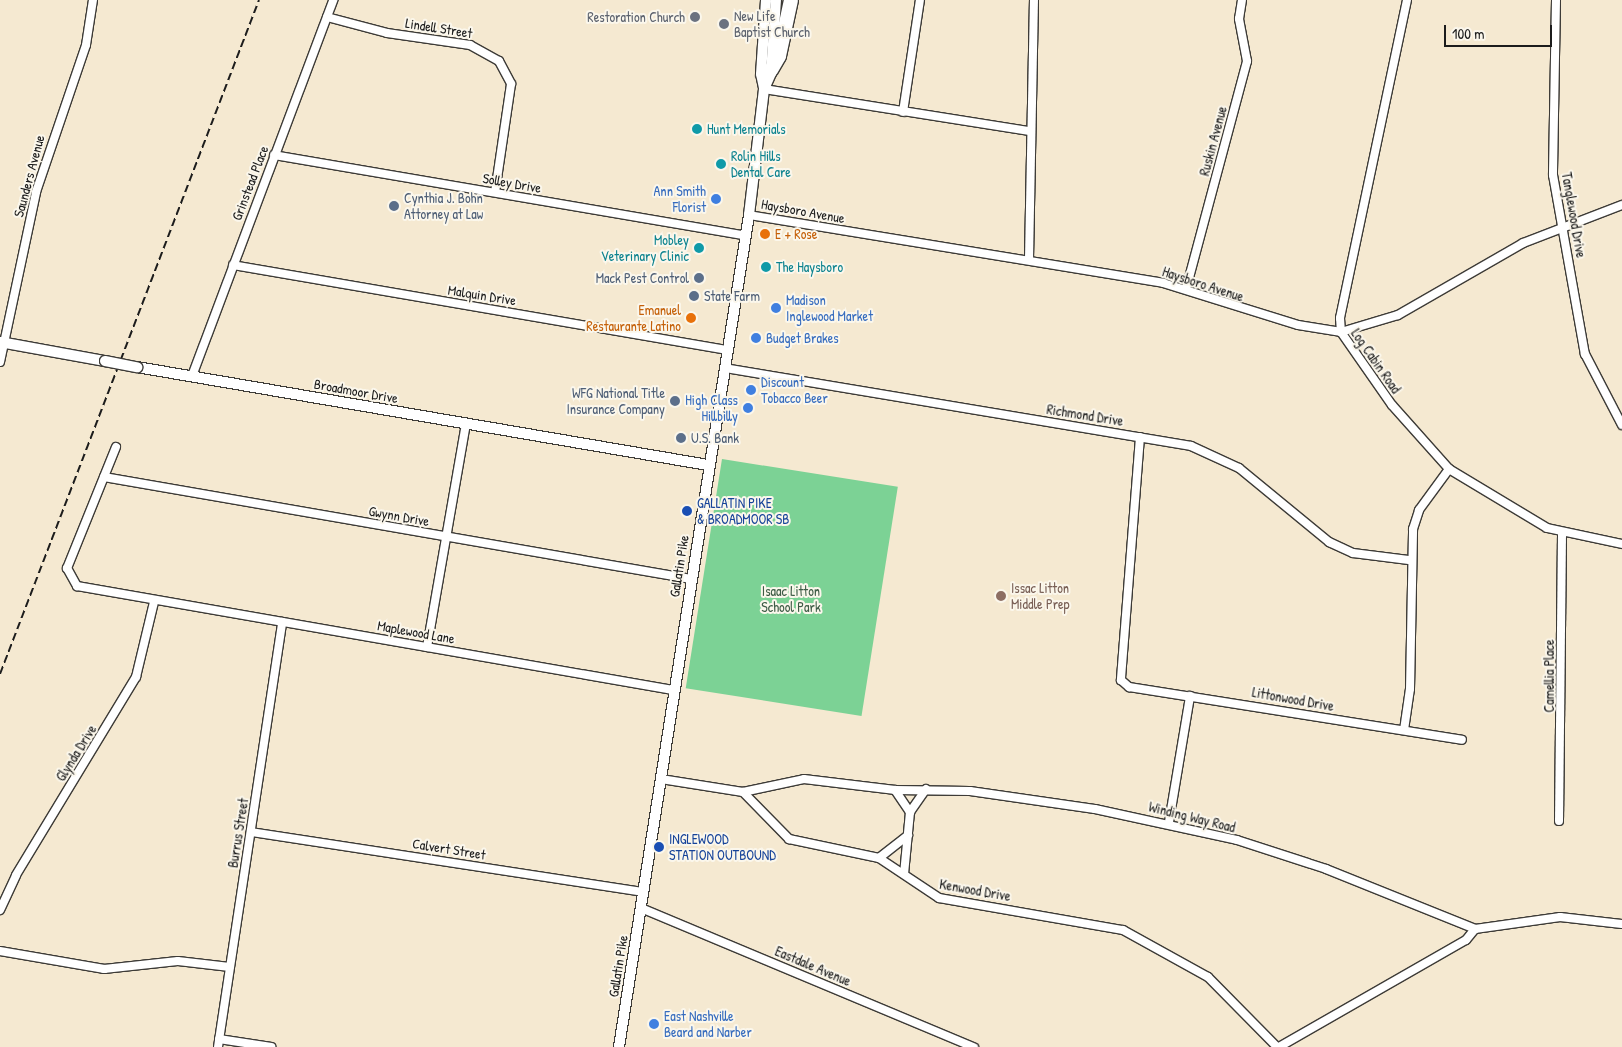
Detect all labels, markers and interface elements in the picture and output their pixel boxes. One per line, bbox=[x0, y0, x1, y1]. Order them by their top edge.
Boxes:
place label: New Life Baptist Church bbox=[734, 8, 810, 40]
place label: Restoration Church bbox=[587, 9, 685, 25]
marker: Restoration Church bbox=[689, 11, 701, 23]
street label: Lindell Street bbox=[404, 14, 474, 42]
scale bar bbox=[1447, 15, 1554, 47]
marker: New Life Baptist Church bbox=[718, 18, 730, 30]
text: 100 m bbox=[1452, 23, 1485, 44]
street label: Ruskin Avenue bbox=[1196, 104, 1230, 178]
place label: Hunt Memorials bbox=[707, 121, 786, 137]
marker: Hunt Memorials bbox=[691, 123, 703, 135]
street label: Saunders Avenue bbox=[10, 133, 48, 219]
street label: Grinstead Place bbox=[228, 143, 272, 223]
place label: Rolin Hills Dental Care bbox=[731, 148, 791, 180]
marker: Rolin Hills Dental Care bbox=[715, 158, 727, 170]
street label: Solley Drive bbox=[481, 170, 543, 196]
street label: Tanglewood Drive bbox=[1558, 171, 1590, 259]
place label: Ann Smith Florist bbox=[654, 183, 706, 216]
place label: Cynthia J. Bohn Attorney at Law bbox=[404, 190, 483, 222]
marker: Ann Smith Florist bbox=[710, 193, 722, 205]
street label: Haysboro Avenue bbox=[760, 195, 846, 227]
marker: Cynthia J. Bohn Attorney at Law bbox=[388, 200, 400, 212]
place label: E + Rose bbox=[775, 226, 817, 242]
marker: E + Rose bbox=[759, 228, 771, 240]
place label: Mobley Veterinary Clinic bbox=[601, 232, 689, 264]
marker: Mobley Veterinary Clinic bbox=[693, 242, 705, 254]
place label: The Haysboro bbox=[776, 259, 843, 275]
marker: The Haysboro bbox=[760, 261, 772, 273]
street label: Haysboro Avenue bbox=[1160, 263, 1246, 305]
place label: Mack Pest Control bbox=[596, 270, 689, 286]
marker: Mack Pest Control bbox=[693, 272, 705, 284]
street label: Malquin Drive bbox=[447, 281, 517, 309]
place label: State Farm bbox=[704, 288, 760, 304]
marker: State Farm bbox=[688, 290, 700, 302]
place label: Madison Inglewood Market bbox=[786, 292, 873, 324]
place label: Emanuel Restaurante Latino bbox=[586, 302, 681, 334]
marker: Madison Inglewood Market bbox=[770, 302, 782, 314]
marker: Emanuel Restaurante Latino bbox=[685, 312, 697, 324]
street label: Log Cabin Road bbox=[1348, 326, 1404, 396]
place label: Budget Brakes bbox=[766, 330, 839, 346]
marker: Budget Brakes bbox=[750, 332, 762, 344]
place label: Discount Tobacco Beer bbox=[761, 374, 828, 407]
street label: Broadmoor Drive bbox=[313, 375, 399, 407]
marker: Discount Tobacco Beer bbox=[745, 384, 757, 396]
place label: WFG National Title Insurance Company bbox=[566, 385, 665, 418]
place label: High Class Hillbilly bbox=[685, 392, 738, 424]
marker: WFG National Title Insurance Company bbox=[669, 395, 681, 407]
street label: Richmond Drive bbox=[1046, 401, 1124, 429]
marker: High Class Hillbilly bbox=[742, 402, 754, 414]
place label: U.S. Bank bbox=[691, 430, 739, 446]
marker: U.S. Bank bbox=[675, 432, 687, 444]
place label: GALLATIN PIKE & BROADMOOR SB bbox=[697, 495, 789, 528]
street label: Gwynn Drive bbox=[367, 502, 431, 530]
marker: GALLATIN PIKE & BROADMOOR SB bbox=[681, 505, 693, 517]
street label: Gallatin Pike bbox=[666, 534, 692, 598]
place label: Issac Litton Middle Prep bbox=[1011, 580, 1070, 612]
park label: Isaac Litton School Park bbox=[761, 583, 821, 616]
marker: Issac Litton Middle Prep bbox=[995, 590, 1007, 602]
street label: Maplewood Lane bbox=[376, 617, 456, 647]
street label: Camellia Place bbox=[1541, 639, 1557, 713]
street label: Littonwood Drive bbox=[1251, 684, 1335, 714]
street label: Glynda Drive bbox=[52, 722, 100, 784]
street label: Burrus Street bbox=[224, 797, 252, 869]
street label: Winding Way Road bbox=[1147, 798, 1237, 836]
place label: INGLEWOOD STATION OUTBOUND bbox=[669, 831, 776, 864]
street label: Calvert Street bbox=[411, 835, 487, 863]
marker: INGLEWOOD STATION OUTBOUND bbox=[653, 841, 665, 853]
street label: Kenwood Drive bbox=[938, 875, 1012, 905]
street label: Gallatin Pike bbox=[605, 934, 631, 998]
street label: Eastdale Avenue bbox=[773, 942, 853, 990]
place label: East Nashville Beard and Narber bbox=[664, 1008, 752, 1040]
marker: East Nashville Beard and Narber bbox=[648, 1018, 660, 1030]

